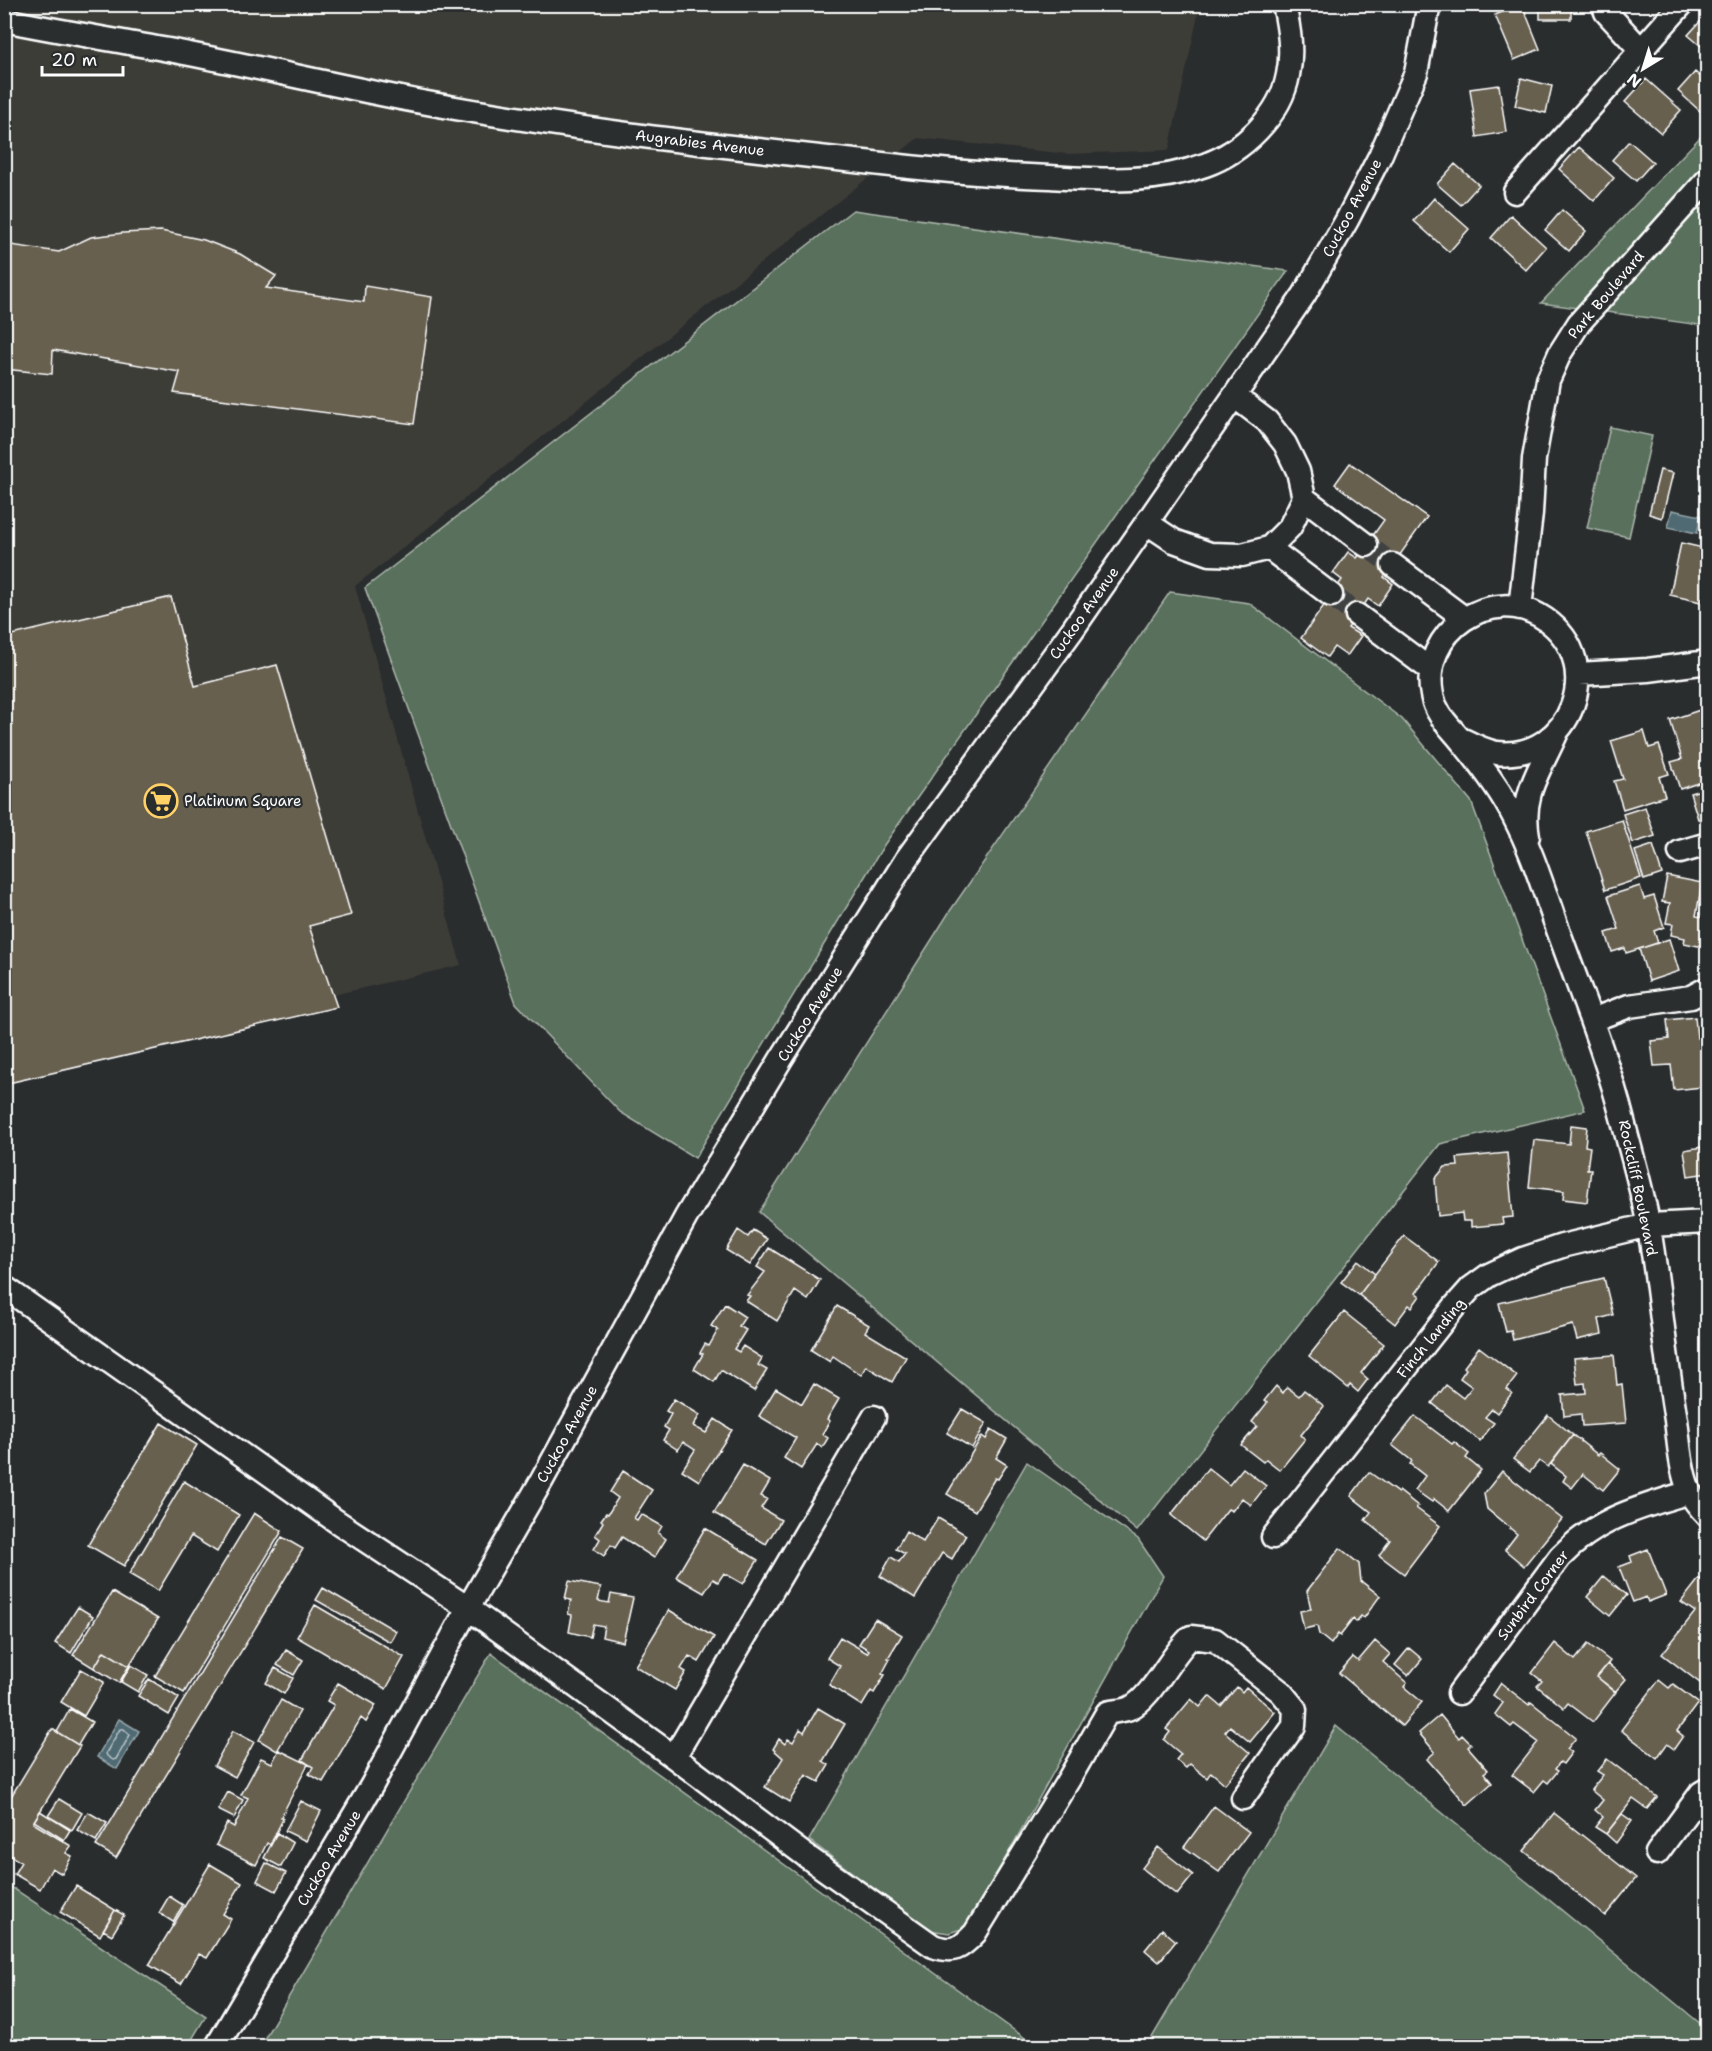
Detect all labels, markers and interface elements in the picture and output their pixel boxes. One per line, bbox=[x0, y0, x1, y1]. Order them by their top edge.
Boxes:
scale bar bbox=[42, 39, 123, 77]
north arrow bbox=[1613, 39, 1673, 99]
text: 20 m bbox=[51, 48, 97, 72]
text: N bbox=[1623, 68, 1646, 93]
street label: Augrabies Avenue bbox=[634, 125, 766, 161]
street label: Cuckoo Avenue bbox=[1318, 155, 1386, 261]
street label: Park Boulevard bbox=[1563, 246, 1649, 343]
street label: Cuckoo Avenue bbox=[1045, 563, 1123, 663]
supermarket icon: Platinum Square bbox=[143, 783, 179, 819]
place label: Platinum Square bbox=[184, 791, 302, 811]
street label: Cuckoo Avenue bbox=[773, 963, 847, 1065]
street label: Rockcliff Boulevard bbox=[1614, 1118, 1662, 1258]
street label: Finch landing bbox=[1392, 1294, 1470, 1382]
street label: Cuckoo Avenue bbox=[532, 1382, 602, 1486]
street label: Sunbird Corner bbox=[1492, 1546, 1574, 1644]
street label: Cuckoo Avenue bbox=[292, 1806, 366, 1910]

